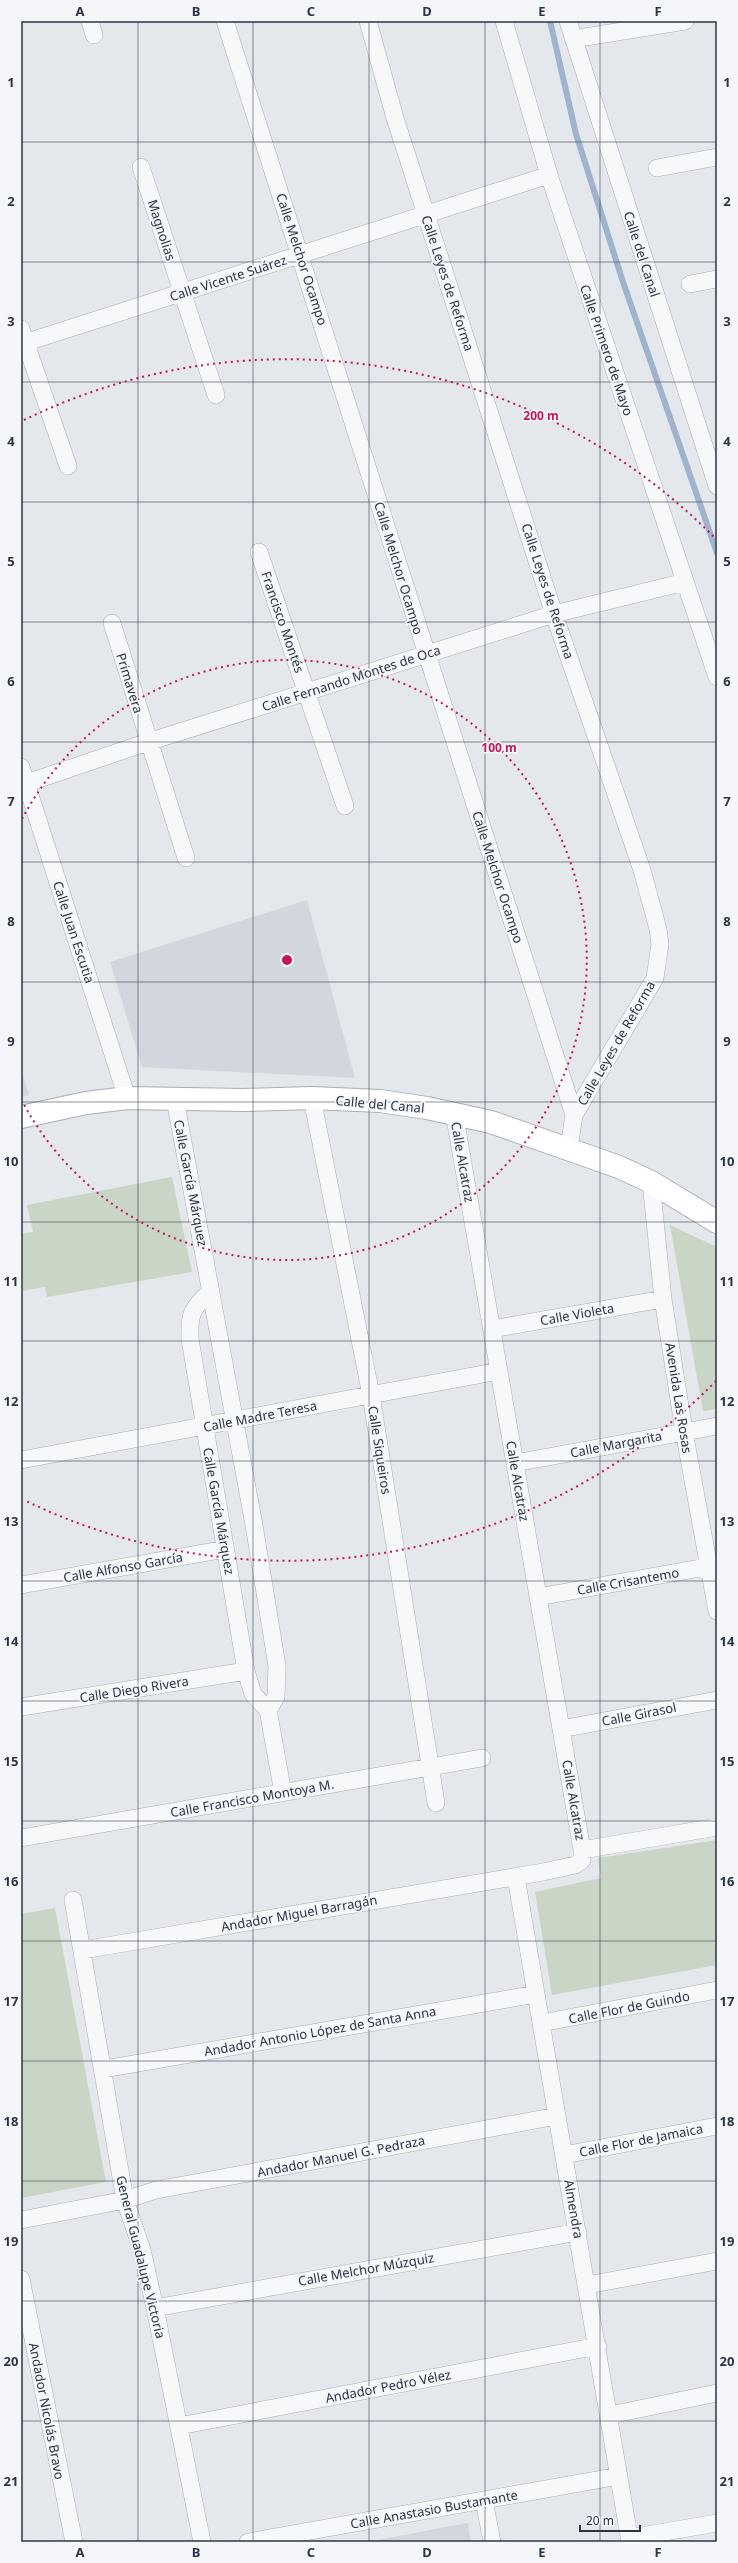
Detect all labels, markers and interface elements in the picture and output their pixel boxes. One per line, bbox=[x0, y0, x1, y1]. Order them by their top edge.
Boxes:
text: A bbox=[76, 2, 85, 20]
text: B bbox=[192, 2, 200, 20]
text: C bbox=[307, 2, 315, 20]
text: D bbox=[422, 2, 432, 20]
text: E bbox=[538, 2, 546, 20]
text: F bbox=[654, 2, 662, 20]
text: 1 bbox=[7, 73, 15, 91]
text: 1 bbox=[723, 73, 731, 91]
street label: Calle Melchor Ocampo bbox=[272, 191, 332, 328]
text: 2 bbox=[7, 192, 15, 210]
text: 2 bbox=[723, 192, 731, 210]
street label: Magnolias bbox=[144, 197, 180, 263]
street label: Calle del Canal bbox=[620, 209, 664, 299]
street label: Calle Leyes de Reforma bbox=[418, 213, 478, 353]
street label: Calle Vicente Suárez bbox=[167, 251, 289, 305]
street label: Calle Primero de Mayo bbox=[576, 282, 638, 418]
text: 3 bbox=[7, 312, 15, 330]
text: 3 bbox=[723, 312, 731, 330]
text: 200 m bbox=[523, 407, 559, 424]
text: 4 bbox=[7, 432, 15, 450]
text: 4 bbox=[723, 432, 731, 450]
street label: Calle Melchor Ocampo bbox=[370, 499, 428, 637]
street label: Calle Leyes de Reforma bbox=[518, 521, 578, 661]
text: 5 bbox=[7, 552, 15, 570]
text: 5 bbox=[723, 552, 731, 570]
street label: Francisco Montés bbox=[257, 569, 309, 675]
street label: Calle Fernando Montes de Oca bbox=[259, 641, 443, 715]
street label: Primavera bbox=[112, 651, 148, 715]
text: 6 bbox=[7, 672, 15, 690]
text: 6 bbox=[723, 672, 731, 690]
text: 100 m bbox=[481, 739, 517, 756]
text: 7 bbox=[7, 792, 15, 810]
text: 7 bbox=[723, 792, 731, 810]
street label: Calle Melchor Ocampo bbox=[468, 809, 528, 946]
street label: Calle Juan Escutia bbox=[49, 879, 99, 985]
text: 8 bbox=[7, 912, 15, 930]
text: 8 bbox=[723, 912, 731, 930]
centre of rings bbox=[280, 953, 294, 967]
street label: Calle Leyes de Reforma bbox=[573, 977, 659, 1109]
text: 9 bbox=[7, 1032, 15, 1050]
text: 9 bbox=[723, 1032, 731, 1050]
street label: Calle del Canal bbox=[335, 1091, 425, 1117]
street label: Calle García Márquez bbox=[170, 1118, 212, 1248]
street label: Calle Alcatraz bbox=[447, 1120, 479, 1204]
text: 10 bbox=[4, 1152, 18, 1170]
text: 10 bbox=[720, 1152, 734, 1170]
text: 11 bbox=[4, 1272, 18, 1290]
text: 11 bbox=[720, 1272, 734, 1290]
street label: Calle Violeta bbox=[539, 1299, 615, 1329]
street label: Avenida Las Rosas bbox=[661, 1341, 697, 1455]
text: 12 bbox=[4, 1392, 18, 1410]
text: 12 bbox=[720, 1392, 734, 1410]
street label: Calle Madre Teresa bbox=[202, 1396, 318, 1436]
street label: Calle Siqueiros bbox=[364, 1404, 396, 1496]
street label: Calle Margarita bbox=[569, 1426, 663, 1462]
street label: Calle Alcatraz bbox=[502, 1439, 534, 1523]
street label: Calle García Márquez bbox=[199, 1446, 239, 1576]
text: 13 bbox=[4, 1512, 18, 1530]
text: 13 bbox=[720, 1512, 734, 1530]
street label: Calle Alfonso García bbox=[62, 1548, 184, 1586]
street label: Calle Crisantemo bbox=[575, 1563, 681, 1599]
text: 14 bbox=[4, 1632, 19, 1650]
text: 14 bbox=[720, 1632, 735, 1650]
street label: Calle Diego Rivera bbox=[78, 1671, 190, 1707]
street label: Calle Girasol bbox=[600, 1698, 678, 1730]
text: 15 bbox=[4, 1752, 18, 1770]
text: 15 bbox=[720, 1752, 734, 1770]
street label: Calle Alcatraz bbox=[558, 1758, 590, 1842]
street label: Calle Francisco Montoya M. bbox=[169, 1775, 335, 1821]
text: 16 bbox=[4, 1872, 18, 1890]
text: 16 bbox=[720, 1872, 734, 1890]
street label: Andador Miguel Barragán bbox=[219, 1890, 379, 1936]
street label: Calle Flor de Guindo bbox=[567, 1986, 691, 2028]
text: 17 bbox=[4, 1992, 18, 2010]
text: 17 bbox=[720, 1992, 734, 2010]
street label: Andador Antonio López de Santa Anna bbox=[203, 2002, 437, 2060]
text: 18 bbox=[4, 2112, 18, 2130]
text: 18 bbox=[720, 2112, 734, 2130]
street label: Calle Flor de Jamaica bbox=[578, 2119, 704, 2161]
street label: Andador Manuel G. Pedraza bbox=[255, 2131, 427, 2181]
street label: General Guadalupe Victoria bbox=[112, 2174, 170, 2340]
street label: Almendra bbox=[560, 2178, 588, 2240]
text: 19 bbox=[4, 2232, 18, 2250]
text: 19 bbox=[720, 2232, 734, 2250]
street label: Calle Melchor Múzquiz bbox=[297, 2248, 435, 2290]
street label: Andador Nicolás Bravo bbox=[25, 2341, 69, 2481]
text: 20 bbox=[4, 2352, 18, 2370]
text: 20 bbox=[720, 2352, 734, 2370]
street label: Andador Pedro Vélez bbox=[324, 2365, 452, 2407]
text: 21 bbox=[4, 2472, 18, 2490]
text: 21 bbox=[720, 2472, 734, 2490]
street label: Calle Anastasio Bustamante bbox=[349, 2485, 519, 2533]
scale bar bbox=[580, 2507, 640, 2533]
text: 20 m bbox=[586, 2512, 614, 2529]
text: A bbox=[76, 2543, 85, 2561]
text: B bbox=[192, 2543, 200, 2561]
text: C bbox=[307, 2543, 315, 2561]
text: D bbox=[422, 2543, 432, 2561]
text: E bbox=[538, 2543, 546, 2561]
text: F bbox=[654, 2543, 662, 2561]

